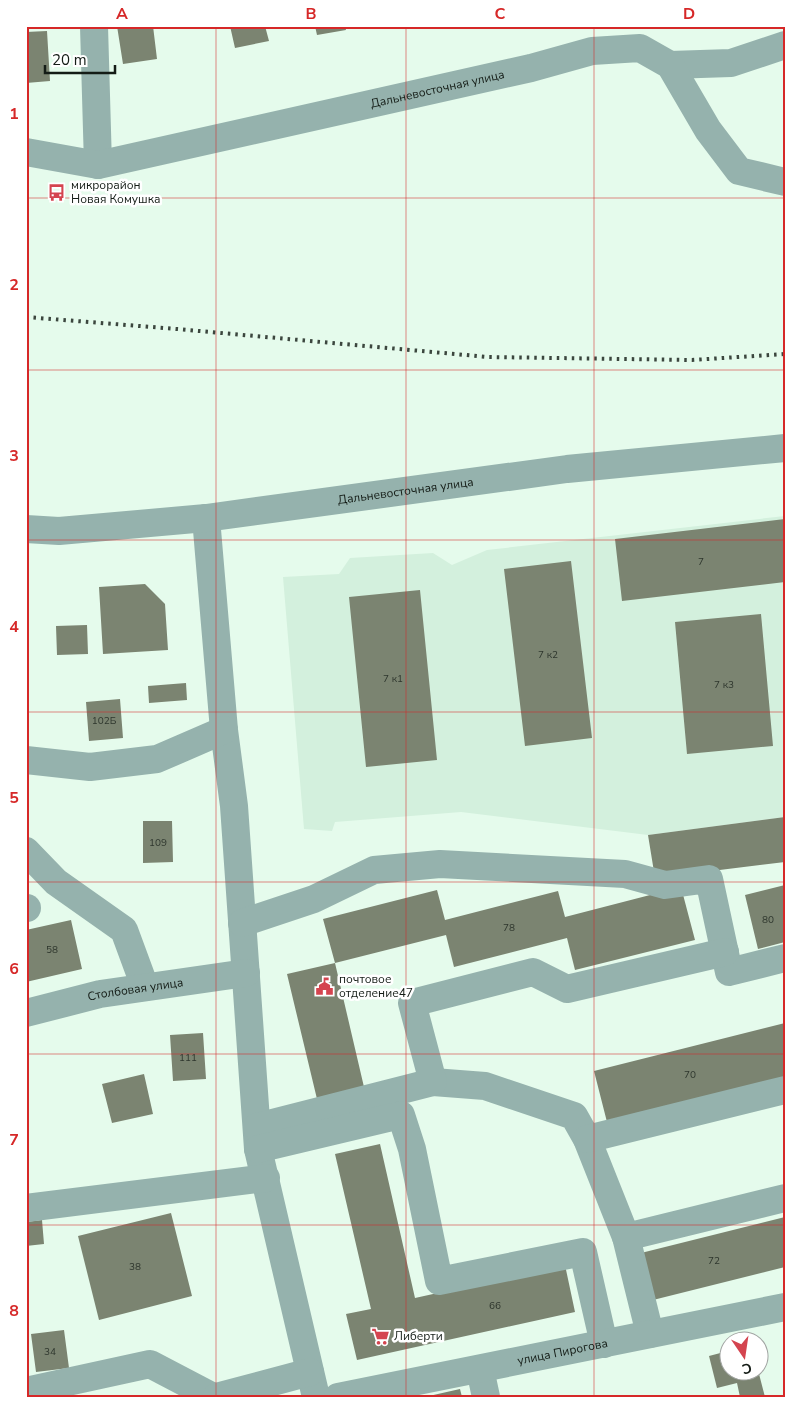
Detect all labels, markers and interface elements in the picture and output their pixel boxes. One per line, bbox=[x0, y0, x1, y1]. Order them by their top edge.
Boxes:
text: A bbox=[116, 3, 128, 25]
text: B bbox=[305, 3, 317, 25]
text: C bbox=[495, 3, 506, 25]
text: D bbox=[683, 3, 695, 25]
scale bar bbox=[45, 42, 115, 74]
text: 20 m bbox=[52, 50, 87, 70]
street label: Дальневосточная улица bbox=[369, 66, 506, 112]
text: 1 bbox=[9, 103, 19, 125]
place label: микрорайон Новая Комушка bbox=[71, 177, 160, 207]
bus stop icon: микрорайон Новая Комушка bbox=[47, 182, 67, 202]
text: 2 bbox=[9, 274, 19, 296]
text: 3 bbox=[9, 445, 19, 467]
street label: Дальневосточная улица bbox=[337, 474, 475, 508]
house number: 7 bbox=[698, 555, 704, 569]
text: 4 bbox=[9, 616, 19, 638]
house number: 7 к2 bbox=[538, 648, 558, 662]
house number: 7 к1 bbox=[383, 672, 403, 686]
house number: 7 к3 bbox=[714, 678, 734, 692]
house number: 102Б bbox=[92, 714, 117, 728]
text: 5 bbox=[9, 787, 19, 809]
house number: 109 bbox=[149, 836, 167, 850]
house number: 80 bbox=[762, 913, 774, 927]
house number: 78 bbox=[503, 921, 515, 935]
house number: 58 bbox=[46, 943, 58, 957]
text: 6 bbox=[9, 958, 19, 980]
place label: почтовое отделение47 bbox=[339, 971, 413, 1001]
street label: Столбовая улица bbox=[86, 974, 184, 1005]
public building icon: почтовое отделение47 bbox=[315, 976, 335, 996]
house number: 111 bbox=[179, 1051, 197, 1065]
house number: 70 bbox=[684, 1068, 696, 1082]
text: 7 bbox=[9, 1129, 19, 1151]
house number: 72 bbox=[708, 1254, 720, 1268]
house number: 38 bbox=[129, 1260, 141, 1274]
house number: 66 bbox=[489, 1299, 501, 1313]
text: 8 bbox=[9, 1300, 19, 1322]
supermarket icon: Либерти bbox=[370, 1326, 390, 1346]
place label: Либерти bbox=[394, 1328, 443, 1344]
north arrow bbox=[718, 1330, 768, 1380]
street label: улица Пирогова bbox=[516, 1335, 609, 1369]
house number: 34 bbox=[44, 1345, 56, 1359]
text: С bbox=[740, 1358, 754, 1379]

